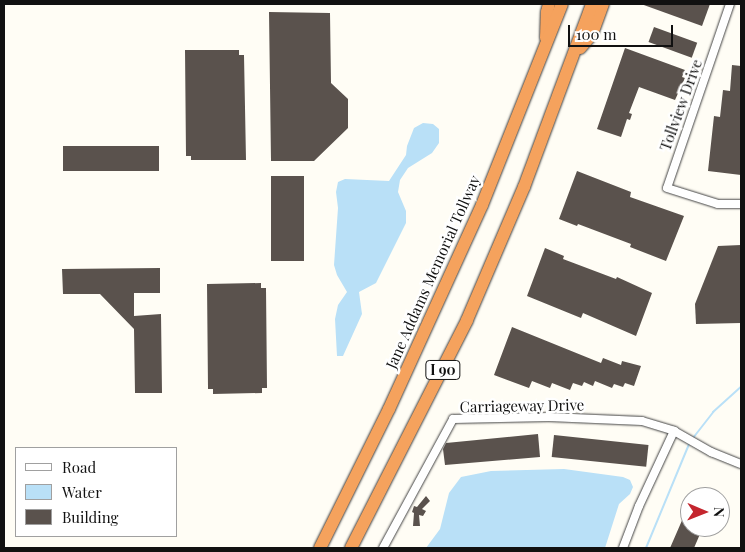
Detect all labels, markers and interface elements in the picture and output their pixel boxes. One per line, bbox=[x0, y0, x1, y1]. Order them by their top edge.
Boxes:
scale bar bbox=[570, 15, 675, 47]
text: 100 m bbox=[576, 24, 617, 44]
street label: Tollview Drive bbox=[656, 57, 706, 153]
street label: Jane Addams Memorial Tollway bbox=[382, 172, 484, 372]
road number: I 90 bbox=[424, 358, 462, 382]
street label: Carriageway Drive bbox=[459, 396, 585, 416]
legend bbox=[15, 447, 178, 537]
text: Road bbox=[62, 457, 96, 477]
text: Water bbox=[62, 482, 102, 502]
north arrow bbox=[680, 487, 730, 537]
text: Building bbox=[62, 507, 118, 527]
text: N bbox=[710, 507, 729, 517]

